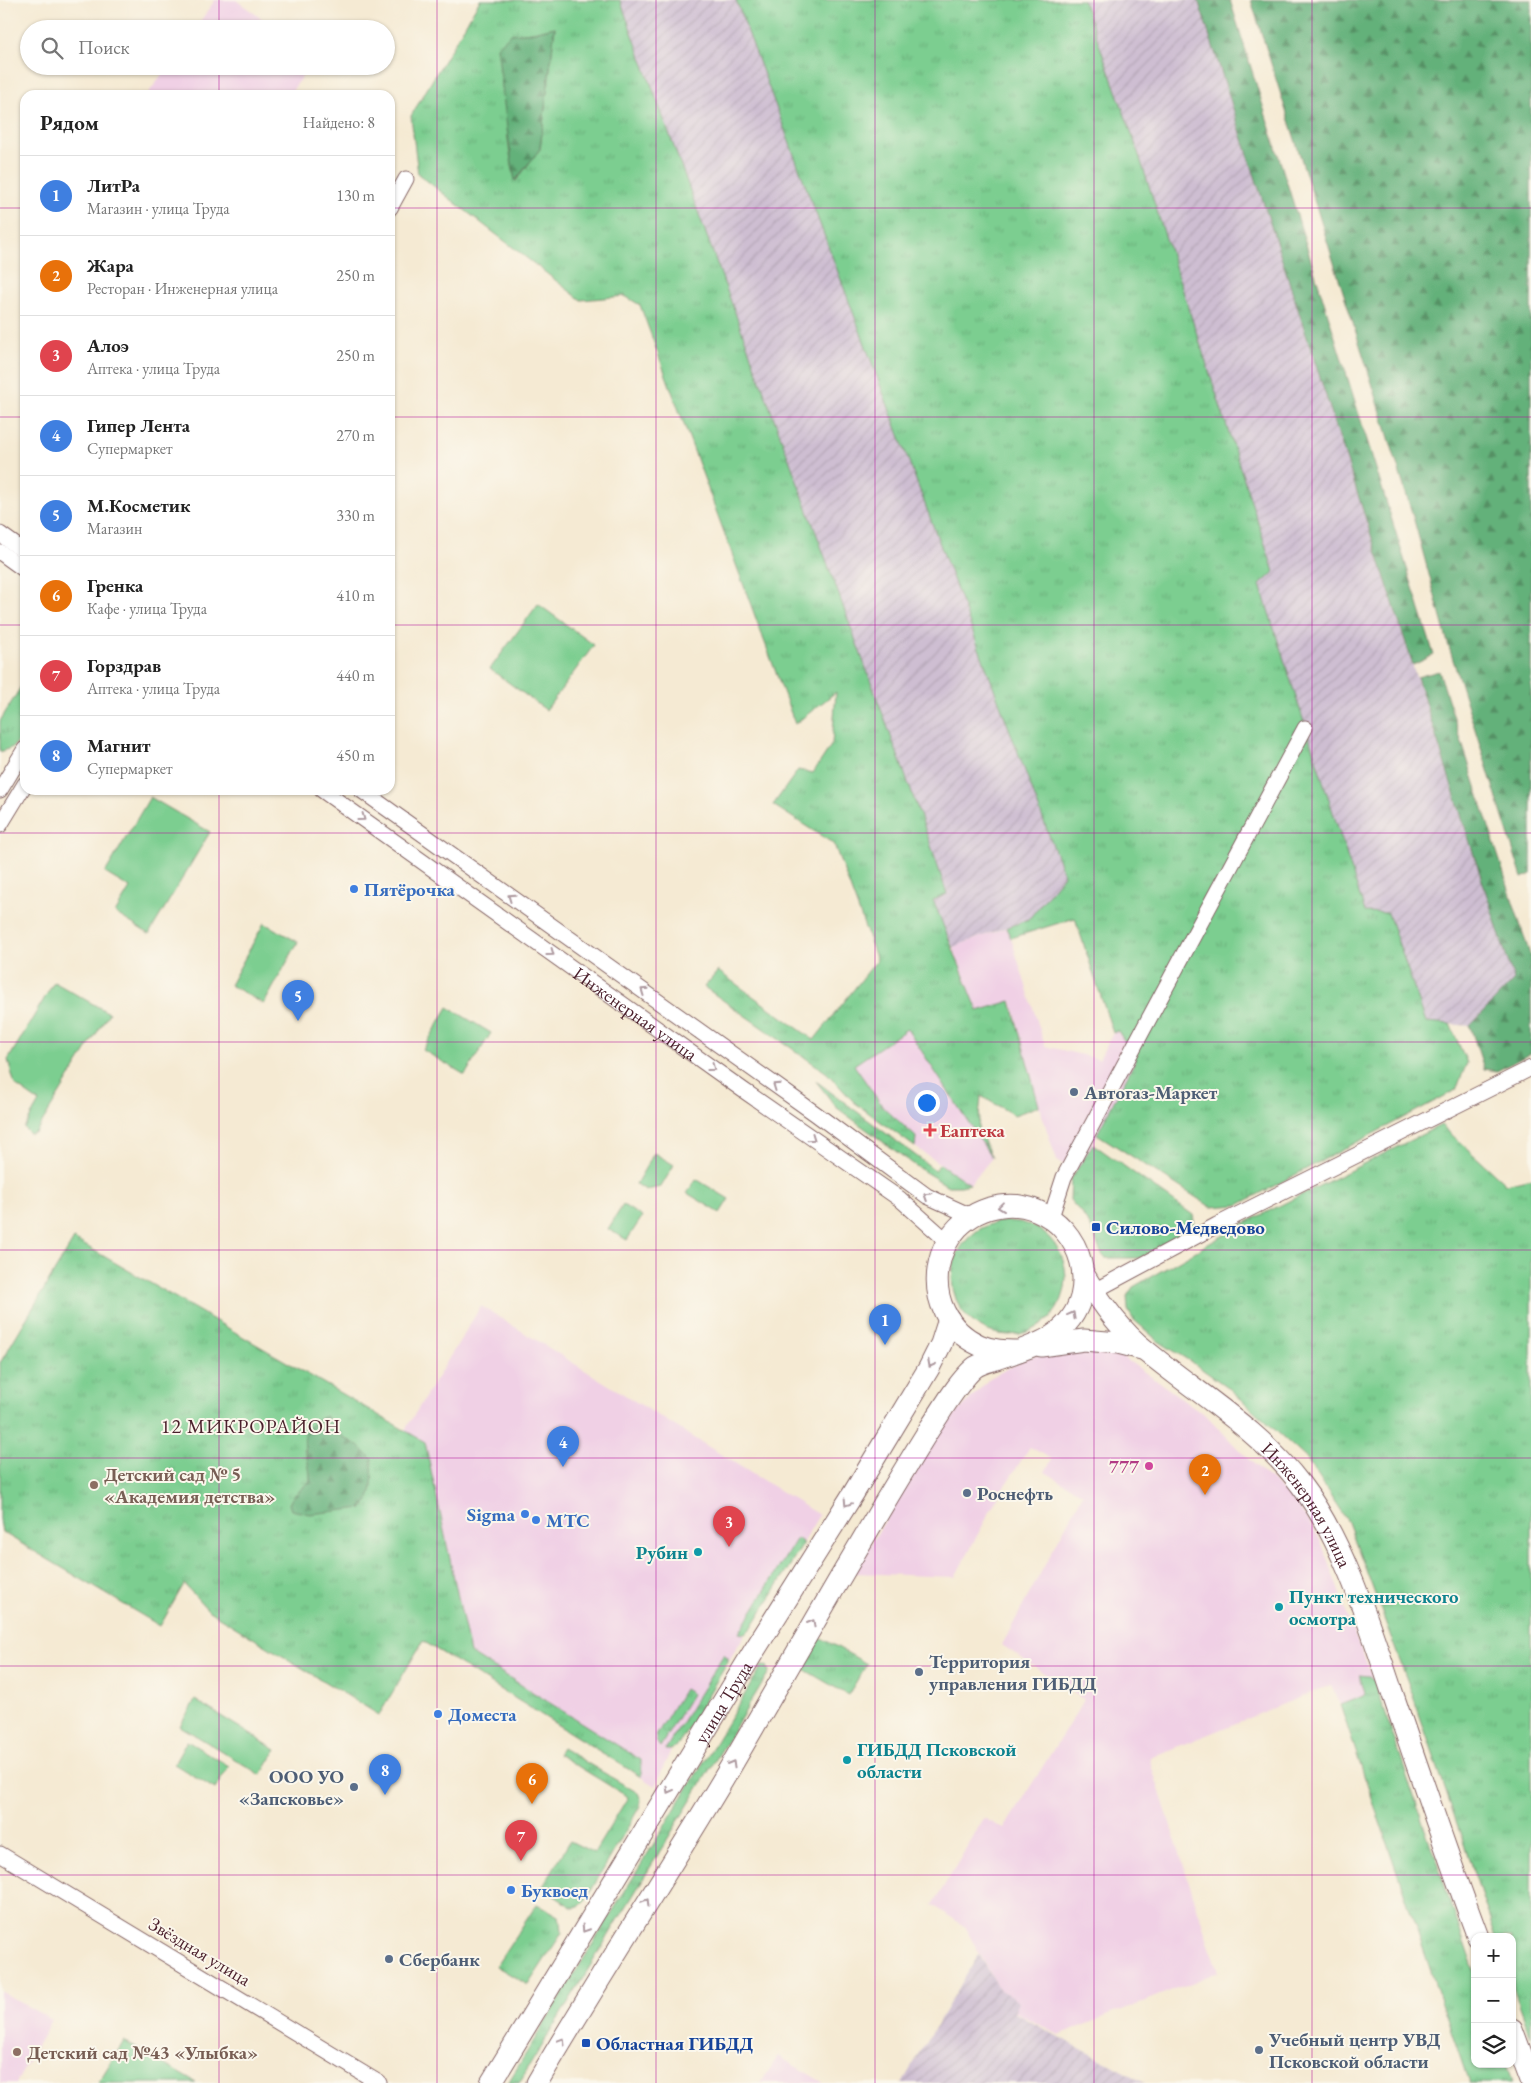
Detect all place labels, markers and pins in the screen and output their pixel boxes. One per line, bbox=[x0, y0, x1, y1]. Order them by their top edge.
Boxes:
place label: Пятёрочка bbox=[364, 877, 456, 902]
marker: Пятёрочка bbox=[348, 883, 360, 895]
pin: 5 bbox=[282, 980, 314, 1021]
place label: Автогаз-Маркет bbox=[1083, 1080, 1218, 1105]
marker: Автогаз-Маркет bbox=[1068, 1086, 1080, 1098]
place label: Еаптека bbox=[940, 1118, 1006, 1143]
marker: Еаптека bbox=[924, 1124, 936, 1136]
place label: Силово-Медведово bbox=[1106, 1215, 1265, 1240]
marker: Силово-Медведово bbox=[1090, 1221, 1102, 1233]
pin: 1 bbox=[869, 1304, 901, 1345]
pin: 4 bbox=[547, 1426, 579, 1467]
place label: 777 bbox=[1109, 1454, 1140, 1479]
pin: 2 bbox=[1189, 1454, 1221, 1495]
marker: 777 bbox=[1143, 1460, 1155, 1472]
place label: Детский сад № 5 «Академия детства» bbox=[104, 1462, 275, 1509]
marker: Детский сад № 5 «Академия детства» bbox=[88, 1479, 100, 1491]
place label: Роснефть bbox=[977, 1481, 1053, 1506]
marker: Роснефть bbox=[961, 1487, 973, 1499]
place label: Sigma bbox=[467, 1502, 516, 1527]
pin: 3 bbox=[713, 1506, 745, 1547]
marker: Sigma bbox=[519, 1508, 531, 1520]
place label: МТС bbox=[546, 1508, 590, 1533]
marker: МТС bbox=[530, 1514, 542, 1526]
place label: Рубин bbox=[636, 1540, 688, 1565]
marker: Рубин bbox=[692, 1546, 704, 1558]
place label: Пункт технического осмотра bbox=[1289, 1584, 1459, 1631]
marker: Пункт технического осмотра bbox=[1273, 1601, 1285, 1613]
place label: Территория управления ГИБДД bbox=[929, 1649, 1097, 1696]
marker: Территория управления ГИБДД bbox=[913, 1666, 925, 1678]
place label: Доместа bbox=[448, 1702, 517, 1727]
marker: Доместа bbox=[432, 1708, 444, 1720]
place label: ГИБДД Псковской области bbox=[857, 1737, 1016, 1784]
pin: 8 bbox=[369, 1754, 401, 1795]
marker: ГИБДД Псковской области bbox=[841, 1754, 853, 1766]
pin: 6 bbox=[516, 1763, 548, 1804]
place label: ООО УО «Запсковье» bbox=[239, 1764, 344, 1811]
marker: ООО УО «Запсковье» bbox=[348, 1781, 360, 1793]
pin: 7 bbox=[505, 1820, 537, 1861]
place label: Буквоед bbox=[521, 1878, 588, 1903]
marker: Буквоед bbox=[505, 1884, 517, 1896]
place label: Сбербанк bbox=[399, 1947, 480, 1972]
marker: Сбербанк bbox=[383, 1953, 395, 1965]
place label: Учебный центр УВД Псковской области bbox=[1268, 2027, 1441, 2074]
place label: Областная ГИБДД bbox=[596, 2031, 753, 2056]
marker: Областная ГИБДД bbox=[580, 2037, 592, 2049]
place label: Детский сад №43 «Улыбка» bbox=[27, 2040, 258, 2065]
marker: Учебный центр УВД Псковской области bbox=[1253, 2044, 1265, 2056]
marker: Детский сад №43 «Улыбка» bbox=[11, 2046, 23, 2058]

